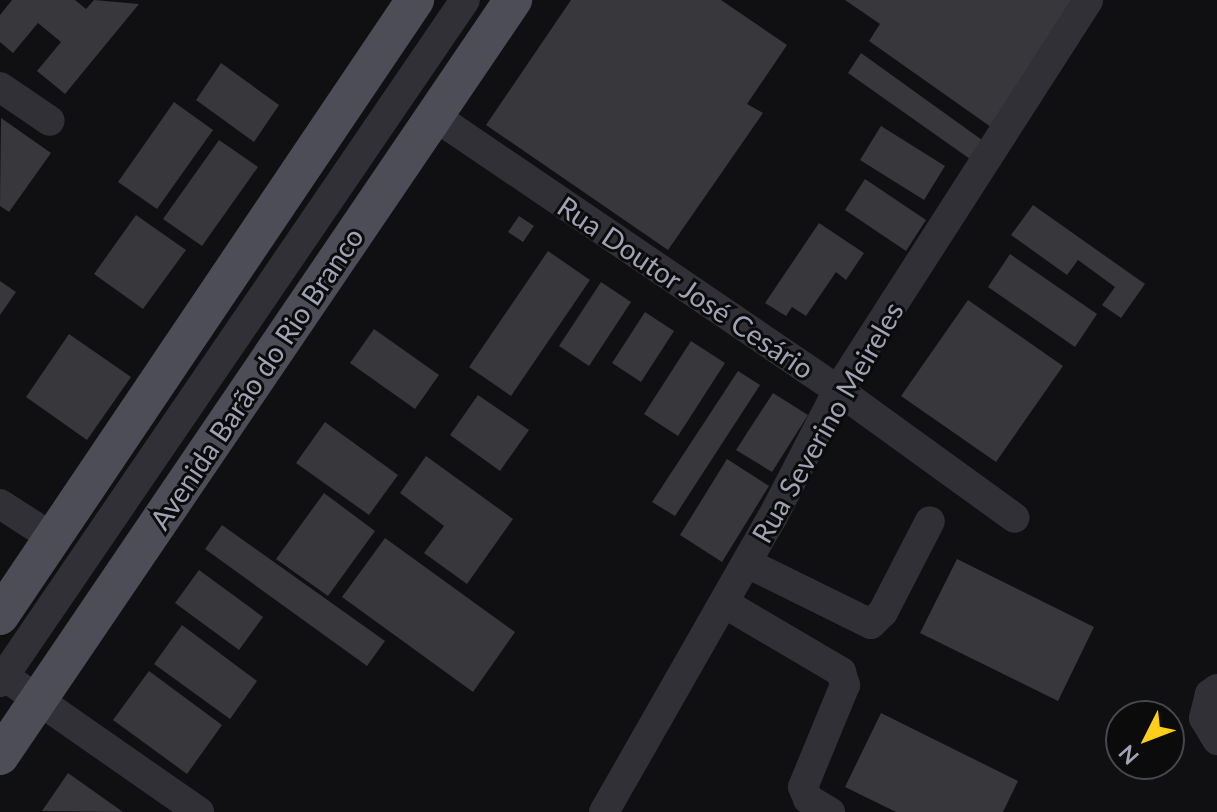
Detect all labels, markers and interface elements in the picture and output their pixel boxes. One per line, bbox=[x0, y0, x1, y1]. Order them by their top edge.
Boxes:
street label: Rua Doutor José Cesário bbox=[551, 188, 821, 386]
street label: Avenida Barão do Rio Branco bbox=[142, 221, 370, 535]
street label: Rua Severino Meireles bbox=[744, 296, 910, 548]
north arrow bbox=[1105, 700, 1185, 780]
text: N bbox=[1113, 740, 1144, 770]

